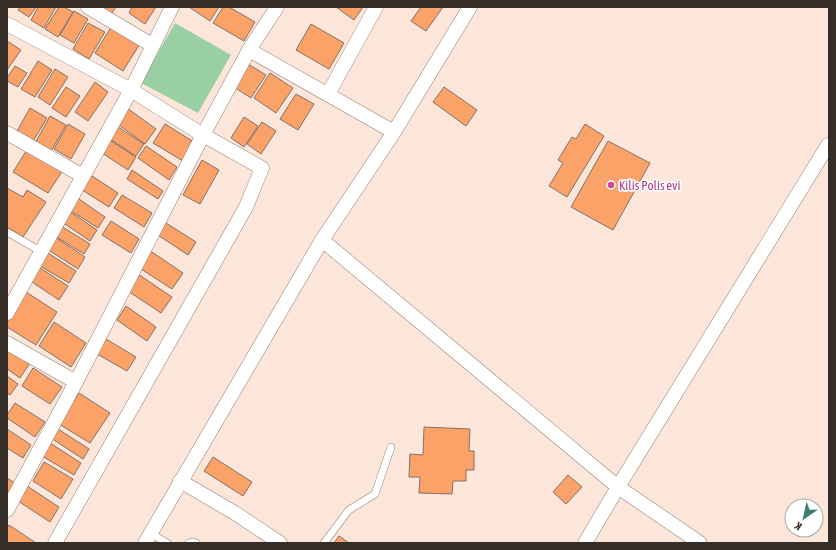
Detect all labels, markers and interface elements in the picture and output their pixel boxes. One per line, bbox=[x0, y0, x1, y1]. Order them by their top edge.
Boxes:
place label: Kilis Polis evi bbox=[619, 178, 680, 193]
marker: Kilis Polis evi bbox=[606, 180, 616, 190]
north arrow bbox=[784, 498, 824, 538]
text: K bbox=[792, 519, 804, 533]

